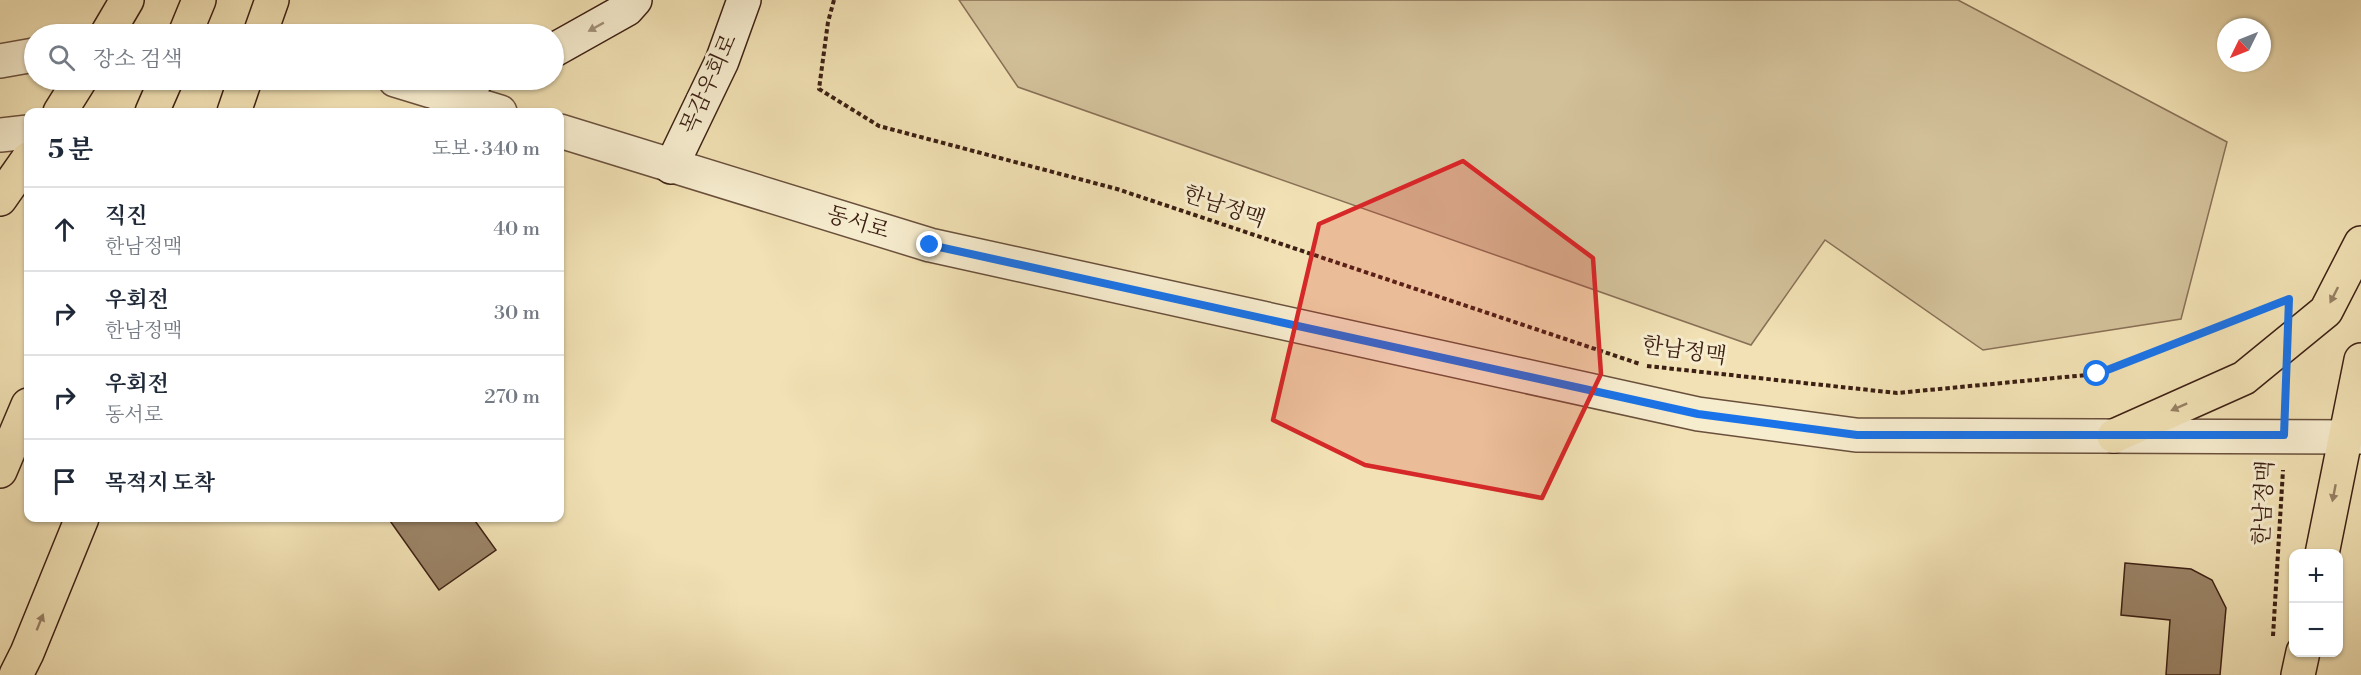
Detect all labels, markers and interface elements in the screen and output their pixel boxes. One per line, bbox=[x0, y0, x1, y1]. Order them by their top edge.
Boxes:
north arrow bbox=[2217, 18, 2271, 72]
one-way arrow bbox=[587, 22, 604, 32]
search box bbox=[24, 24, 564, 90]
street label: 목감우회로 bbox=[675, 30, 743, 138]
icon: search bbox=[45, 41, 78, 74]
text: 장소 검색 bbox=[93, 46, 183, 73]
text: 5 분 bbox=[48, 134, 93, 166]
text: 도보 · 340 m bbox=[432, 137, 540, 162]
street label: 한남정맥 bbox=[1179, 180, 1269, 234]
street label: 동서로 bbox=[824, 201, 892, 245]
text: 직진 bbox=[105, 203, 148, 230]
icon: ahead bbox=[48, 213, 81, 246]
text: 40 m bbox=[493, 217, 540, 242]
route end bbox=[916, 231, 942, 257]
text: 한남정맥 bbox=[105, 235, 182, 260]
text: 우회전 bbox=[105, 287, 169, 314]
one-way arrow bbox=[2329, 287, 2339, 304]
icon: right bbox=[48, 297, 81, 330]
text: 30 m bbox=[494, 301, 540, 326]
text: 한남정맥 bbox=[105, 319, 182, 344]
street label: 한남정맥 bbox=[1640, 332, 1728, 370]
route start bbox=[2083, 360, 2109, 386]
text: 우회전 bbox=[105, 371, 169, 398]
icon: right bbox=[48, 381, 81, 414]
text: 270 m bbox=[484, 385, 540, 410]
one-way arrow bbox=[2169, 402, 2187, 412]
text: 동서로 bbox=[105, 403, 163, 428]
street label: 한남정맥 bbox=[2248, 460, 2280, 546]
icon: arrive bbox=[48, 465, 81, 498]
text: 목적지 도착 bbox=[105, 470, 215, 497]
one-way arrow bbox=[2329, 483, 2338, 502]
map controls bbox=[2289, 549, 2343, 657]
button: + bbox=[2289, 549, 2343, 603]
button: − bbox=[2289, 603, 2343, 657]
one-way arrow bbox=[35, 612, 45, 630]

